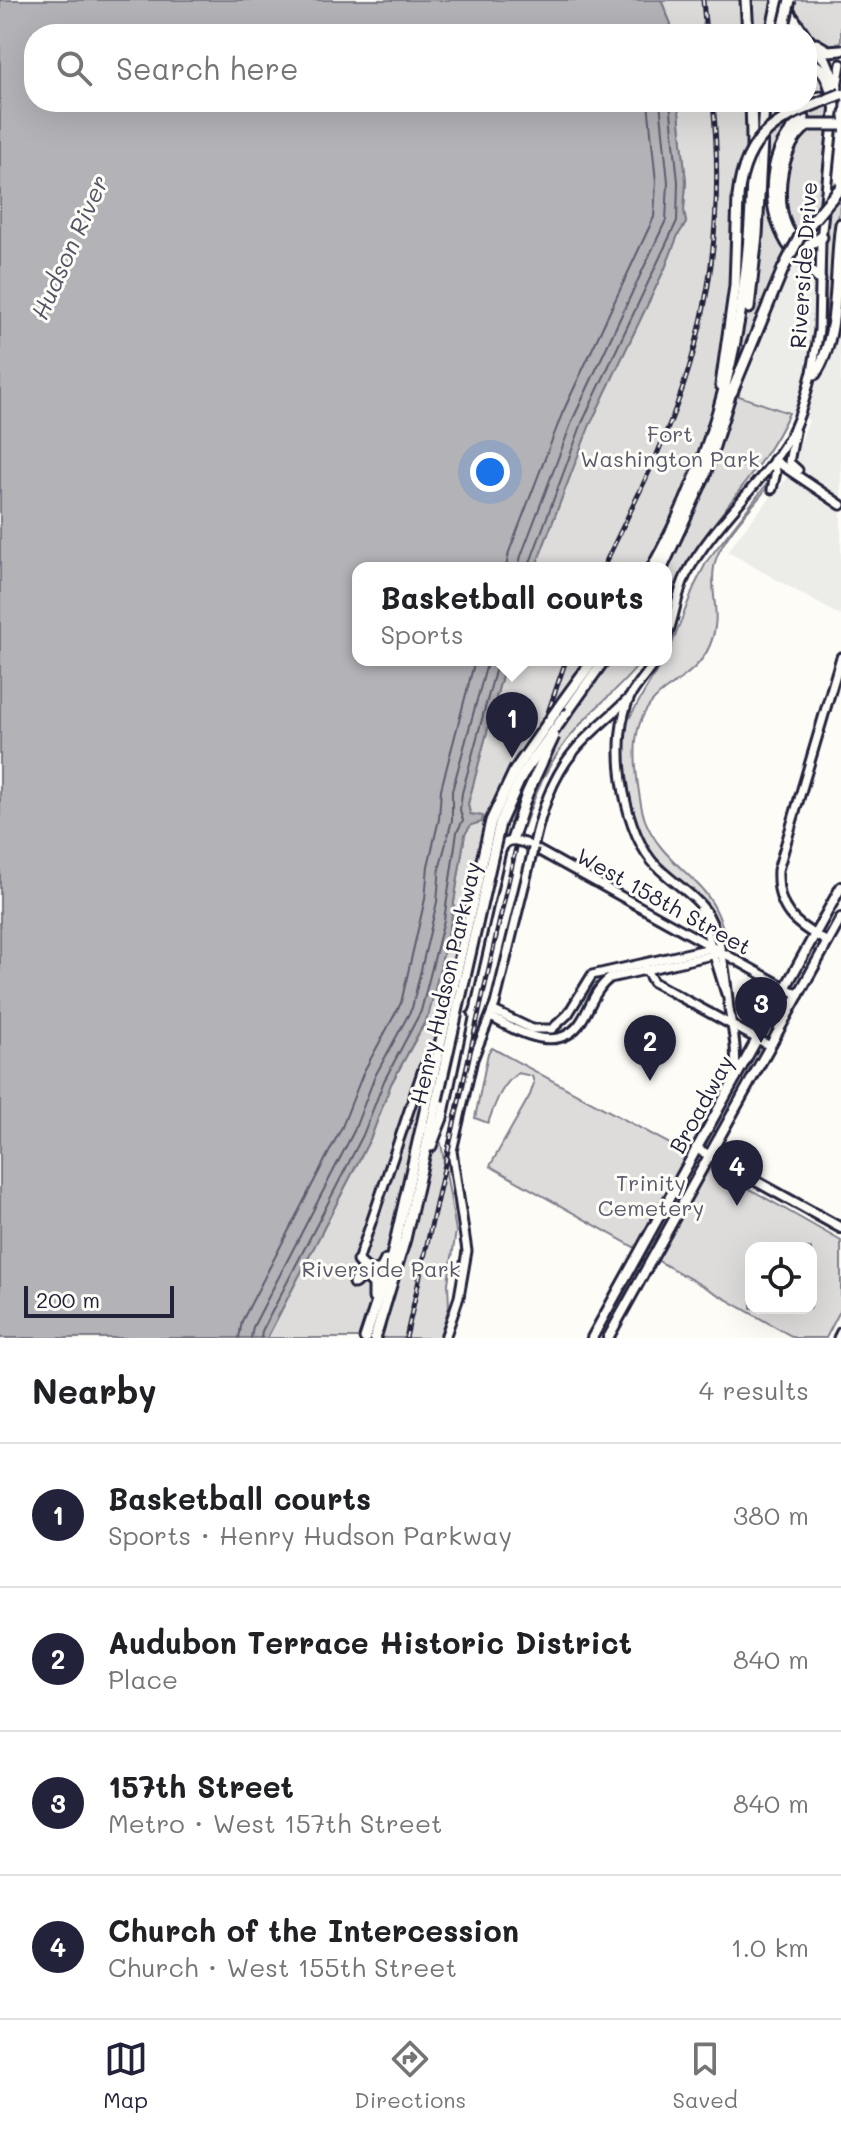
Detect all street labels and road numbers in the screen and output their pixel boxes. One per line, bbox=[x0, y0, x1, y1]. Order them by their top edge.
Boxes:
street label: Riverside Drive bbox=[783, 181, 823, 349]
street label: West 158th Street bbox=[571, 841, 757, 961]
street label: Henry Hudson Parkway bbox=[403, 859, 487, 1107]
street label: Broadway bbox=[662, 1050, 740, 1158]

